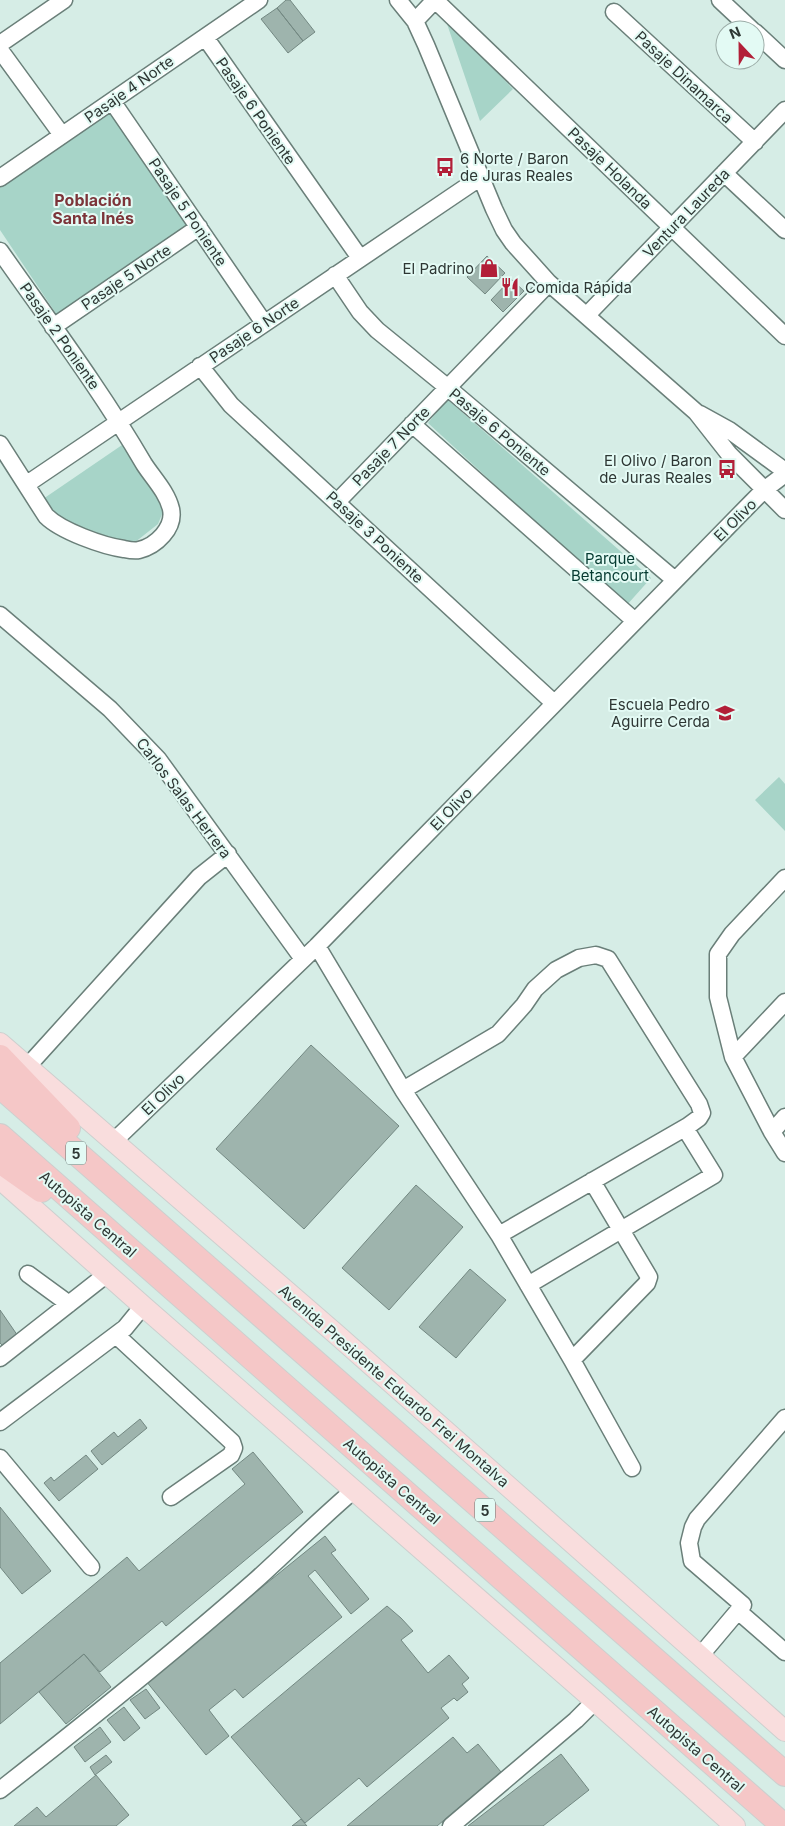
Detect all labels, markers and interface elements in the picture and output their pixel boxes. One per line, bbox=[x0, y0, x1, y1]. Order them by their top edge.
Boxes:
north arrow bbox=[715, 20, 765, 70]
text: N bbox=[727, 23, 743, 42]
street label: Pasaje Dinamarca bbox=[631, 27, 737, 127]
street label: Pasaje 4 Norte bbox=[81, 51, 177, 127]
street label: Pasaje 6 Poniente bbox=[212, 54, 300, 168]
street label: Pasaje Holanda bbox=[564, 123, 656, 213]
place label: 6 Norte / Baron de Juras Reales bbox=[460, 149, 573, 185]
street label: Pasaje 5 Poniente bbox=[145, 154, 231, 270]
bus stop icon: 6 Norte / Baron de Juras Reales bbox=[434, 156, 456, 178]
street label: Ventura Laureda bbox=[639, 164, 733, 262]
district label: Población Santa Inés bbox=[52, 190, 134, 228]
street label: Pasaje 5 Norte bbox=[78, 240, 174, 314]
shop icon: El Padrino bbox=[478, 257, 500, 279]
place label: El Padrino bbox=[403, 259, 474, 278]
restaurant icon: Comida Rápida bbox=[499, 276, 521, 298]
place label: Comida Rápida bbox=[525, 278, 632, 297]
street label: Pasaje 2 Poniente bbox=[16, 279, 104, 393]
street label: Pasaje 6 Norte bbox=[206, 293, 302, 367]
street label: Pasaje 6 Poniente bbox=[445, 384, 555, 480]
street label: Pasaje 7 Norte bbox=[348, 402, 434, 490]
place label: El Olivo / Baron de Juras Reales bbox=[599, 451, 712, 487]
bus stop icon: El Olivo / Baron de Juras Reales bbox=[716, 458, 738, 480]
street label: Pasaje 3 Poniente bbox=[322, 487, 428, 587]
street label: El Olivo bbox=[710, 495, 760, 545]
park label: Parque Betancourt bbox=[571, 549, 649, 585]
place label: Escuela Pedro Aguirre Cerda bbox=[609, 695, 710, 731]
school or university icon: Escuela Pedro Aguirre Cerda bbox=[714, 702, 736, 724]
street label: Carlos Salas Herrera bbox=[132, 734, 236, 862]
street label: El Olivo bbox=[426, 783, 476, 835]
street label: El Olivo bbox=[137, 1069, 189, 1119]
road number: 5 bbox=[66, 1142, 86, 1164]
street label: Autopista Central bbox=[36, 1167, 140, 1261]
street label: Avenida Presidente Eduardo Frei Montalva bbox=[275, 1281, 513, 1491]
street label: Autopista Central bbox=[340, 1434, 444, 1528]
road number: 5 bbox=[475, 1498, 495, 1522]
street label: Autopista Central bbox=[644, 1702, 748, 1796]

